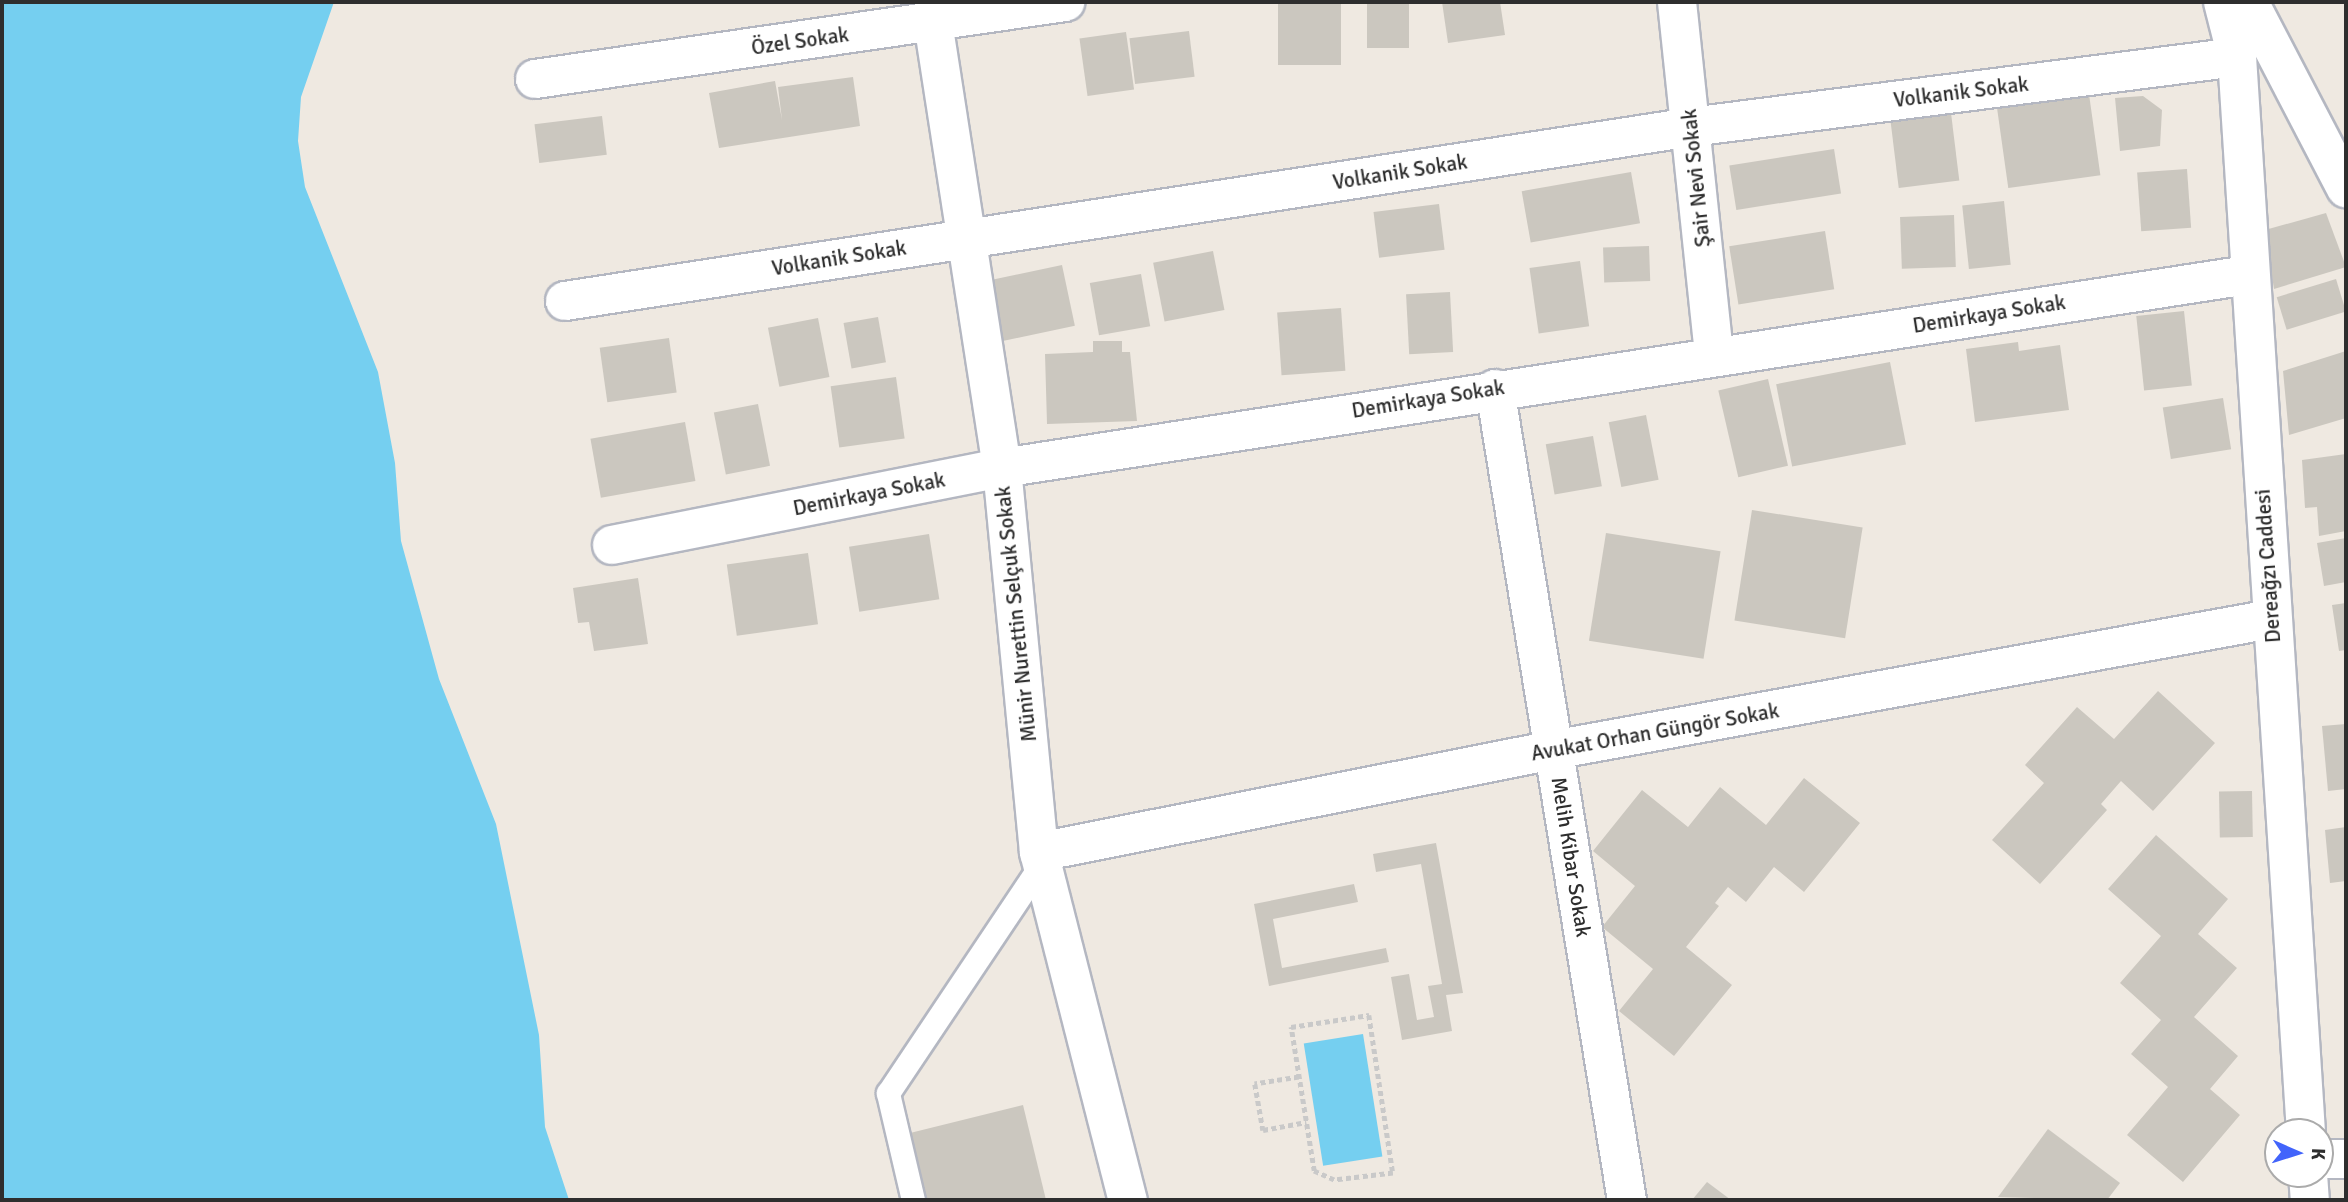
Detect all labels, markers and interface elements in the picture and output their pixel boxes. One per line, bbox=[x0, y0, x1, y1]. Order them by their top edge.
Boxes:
street label: Özel Sokak bbox=[750, 22, 850, 60]
street label: Volkanik Sokak bbox=[1892, 71, 2030, 113]
street label: Şair Nevi Sokak bbox=[1676, 108, 1716, 248]
street label: Volkanik Sokak bbox=[1331, 149, 1469, 195]
street label: Volkanik Sokak bbox=[770, 235, 908, 281]
street label: Demirkaya Sokak bbox=[1911, 289, 2067, 339]
street label: Demirkaya Sokak bbox=[1350, 374, 1506, 424]
street label: Demirkaya Sokak bbox=[791, 467, 947, 521]
street label: Münir Nurettin Selçuk Sokak bbox=[990, 485, 1042, 743]
street label: Dereağzı Caddesi bbox=[2250, 488, 2286, 644]
street label: Avukat Orhan Güngör Sokak bbox=[1529, 698, 1781, 766]
street label: Melih Kibar Sokak bbox=[1546, 775, 1596, 939]
north arrow bbox=[2264, 1118, 2334, 1188]
text: K bbox=[2306, 1147, 2330, 1161]

